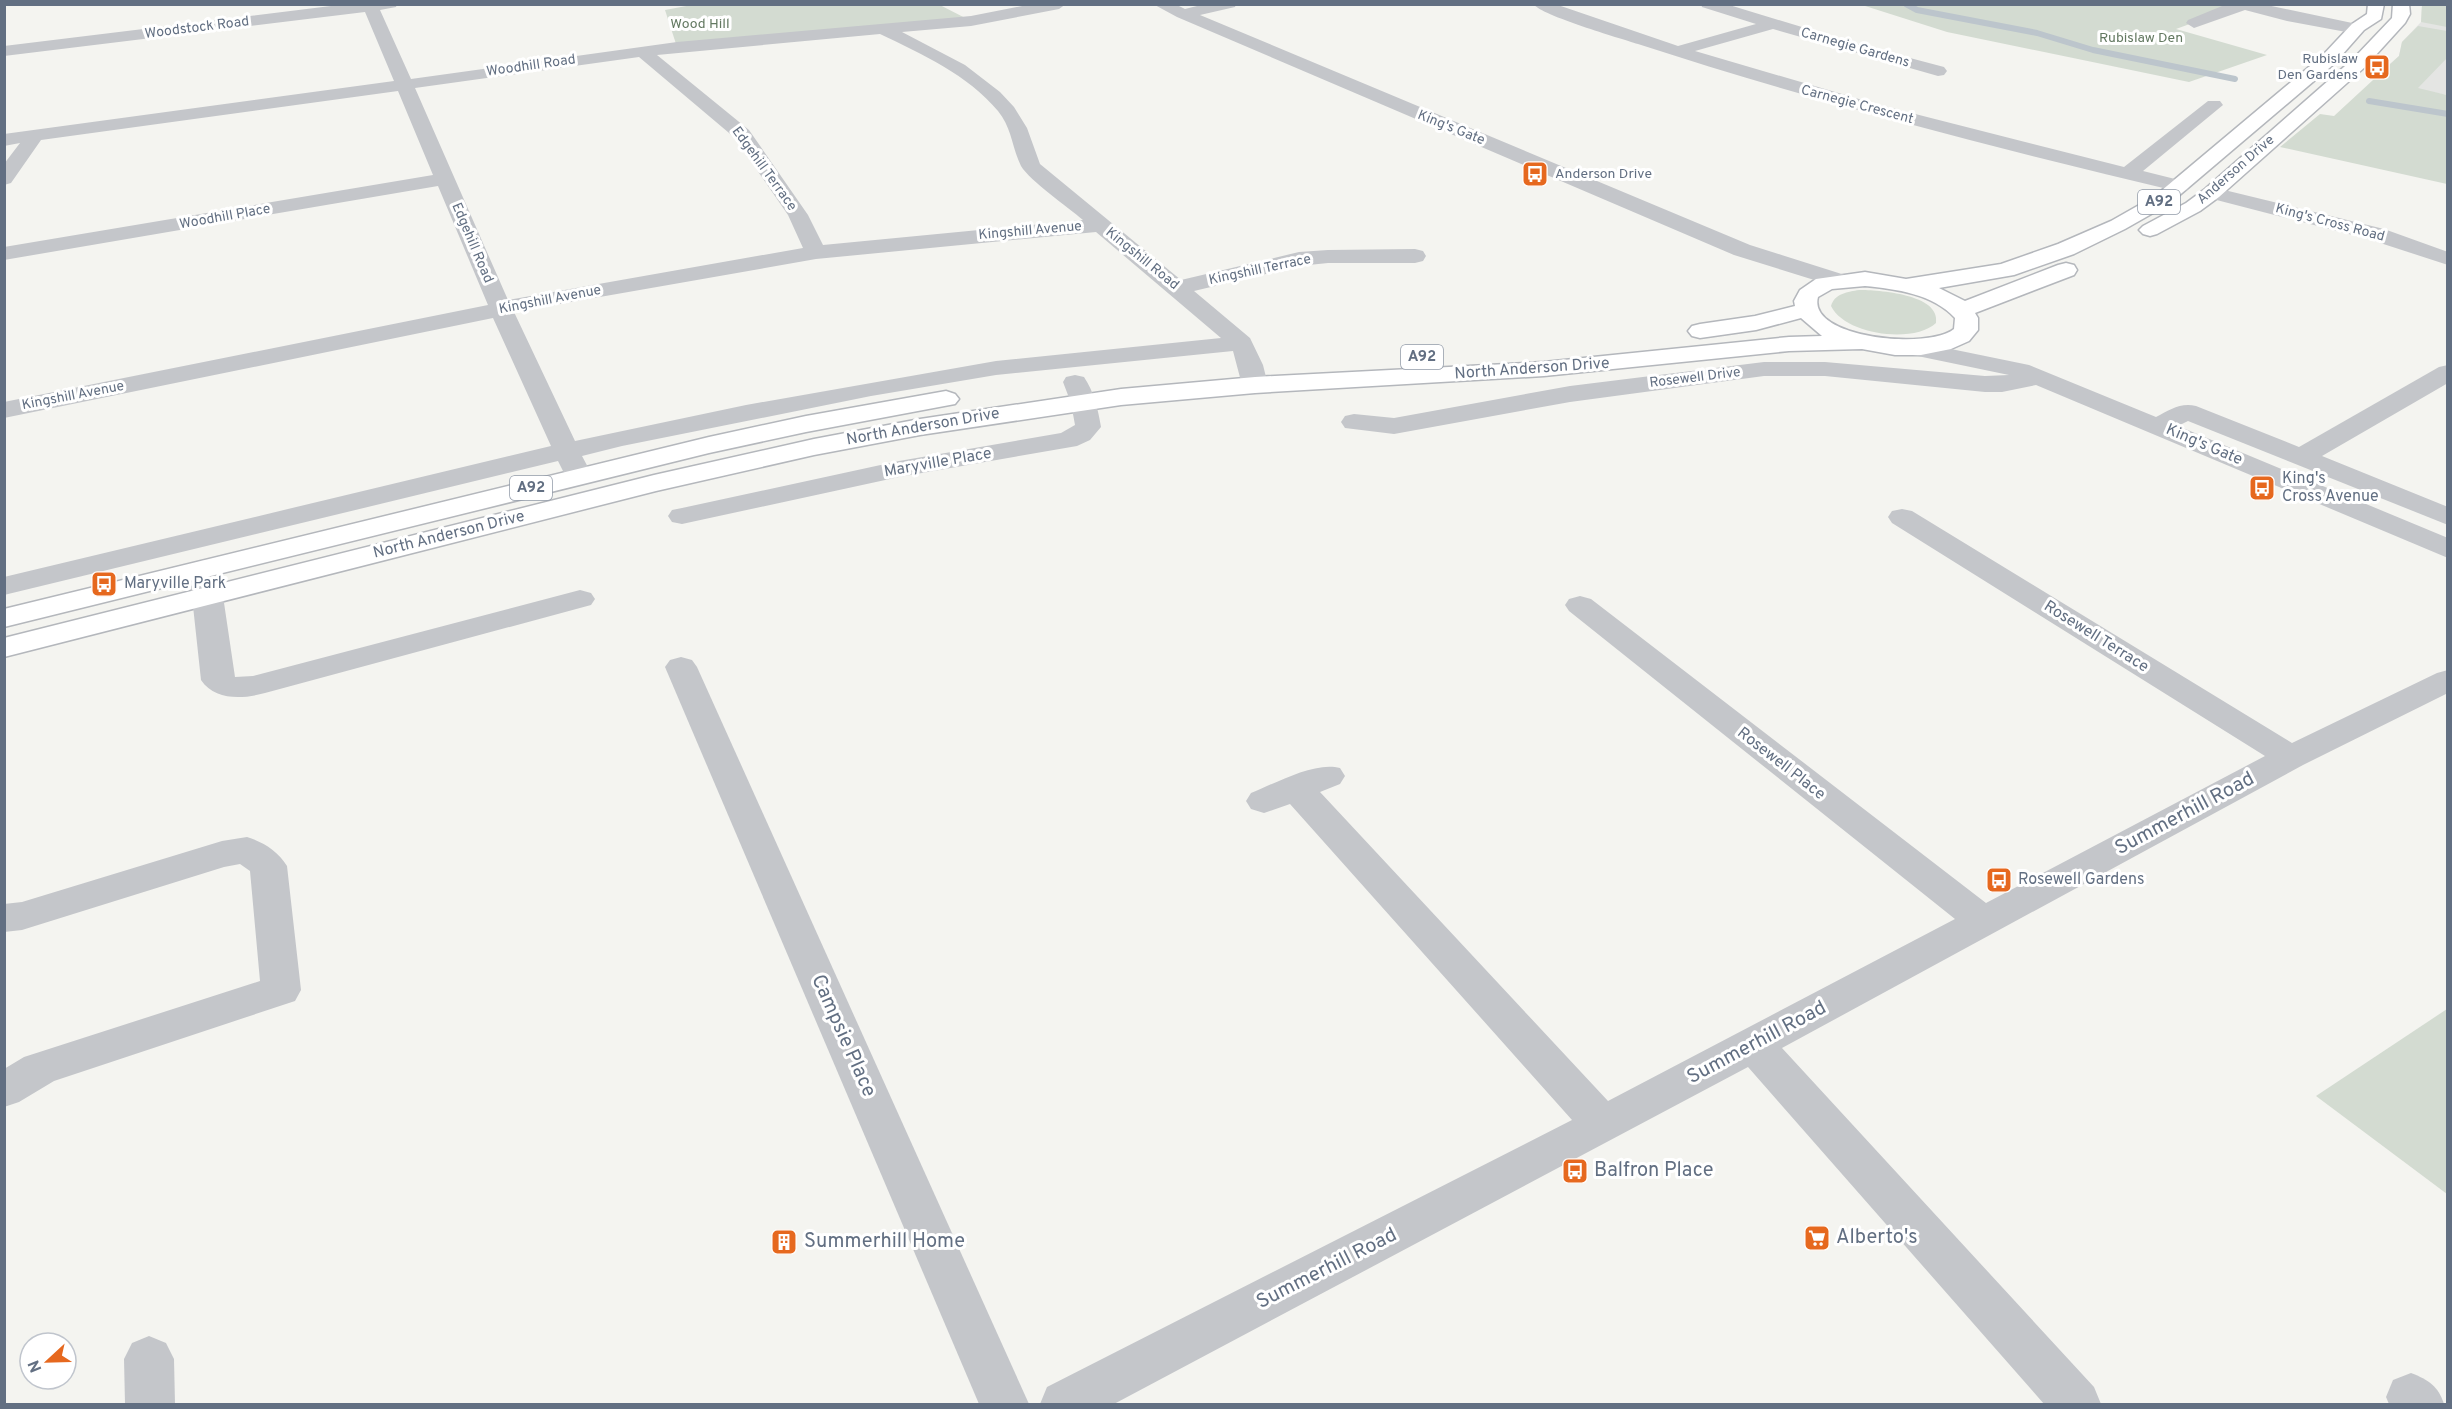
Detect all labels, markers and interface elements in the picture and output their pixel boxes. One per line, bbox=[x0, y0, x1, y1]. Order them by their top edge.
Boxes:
street label: Woodstock Road bbox=[144, 13, 250, 43]
park label: Wood Hill bbox=[670, 16, 730, 33]
street label: Carnegie Gardens bbox=[1799, 24, 1911, 72]
park label: Rubislaw Den bbox=[2099, 30, 2183, 47]
street label: Woodhill Road bbox=[485, 51, 577, 81]
place label: Rubislaw Den Gardens bbox=[2277, 51, 2358, 84]
bus stop icon: Rubislaw Den Gardens bbox=[2362, 52, 2392, 82]
street label: Carnegie Crescent bbox=[1799, 82, 1915, 128]
street label: King's Gate bbox=[1415, 107, 1487, 149]
street label: Edgehill Terrace bbox=[728, 124, 800, 214]
street label: Anderson Drive bbox=[2194, 132, 2278, 208]
bus stop icon: Anderson Drive bbox=[1520, 159, 1550, 189]
place label: Anderson Drive bbox=[1555, 166, 1652, 183]
road number: A92 bbox=[2138, 190, 2180, 214]
street label: Edgehill Road bbox=[447, 200, 497, 286]
street label: King's Cross Road bbox=[2274, 200, 2386, 246]
street label: Woodhill Place bbox=[178, 201, 272, 233]
street label: Kingshill Avenue bbox=[978, 218, 1082, 244]
street label: Kingshill Road bbox=[1102, 224, 1182, 294]
street label: Kingshill Terrace bbox=[1207, 251, 1313, 289]
street label: Kingshill Avenue bbox=[498, 282, 602, 318]
road number: A92 bbox=[1401, 345, 1443, 369]
street label: North Anderson Drive bbox=[1454, 354, 1610, 384]
street label: Rosewell Drive bbox=[1648, 364, 1742, 392]
street label: Kingshill Avenue bbox=[21, 378, 125, 414]
street label: North Anderson Drive bbox=[845, 404, 1001, 450]
street label: King's Gate bbox=[2163, 420, 2245, 470]
street label: Maryville Place bbox=[883, 444, 993, 482]
place label: King's Cross Avenue bbox=[2282, 469, 2379, 507]
bus stop icon: King's Cross Avenue bbox=[2247, 473, 2277, 503]
road number: A92 bbox=[510, 476, 552, 500]
street label: North Anderson Drive bbox=[371, 507, 527, 563]
bus stop icon: Maryville Park bbox=[89, 569, 119, 599]
place label: Maryville Park bbox=[124, 574, 226, 594]
street label: Rosewell Terrace bbox=[2040, 597, 2152, 677]
street label: Rosewell Place bbox=[1733, 723, 1829, 805]
street label: Summerhill Road bbox=[2111, 766, 2259, 862]
bus stop icon: Rosewell Gardens bbox=[1984, 865, 2014, 895]
place label: Rosewell Gardens bbox=[2018, 870, 2145, 890]
street label: Campsie Place bbox=[804, 971, 882, 1101]
street label: Summerhill Road bbox=[1683, 995, 1831, 1091]
bus stop icon: Balfron Place bbox=[1560, 1156, 1590, 1186]
place label: Balfron Place bbox=[1594, 1158, 1714, 1184]
street label: Summerhill Road bbox=[1252, 1222, 1402, 1316]
supermarket icon: Alberto's bbox=[1802, 1223, 1832, 1253]
place label: Alberto's bbox=[1836, 1225, 1918, 1251]
building icon: Summerhill Home bbox=[769, 1227, 799, 1257]
place label: Summerhill Home bbox=[804, 1229, 965, 1255]
north arrow bbox=[18, 1331, 78, 1391]
text: N bbox=[25, 1357, 47, 1375]

